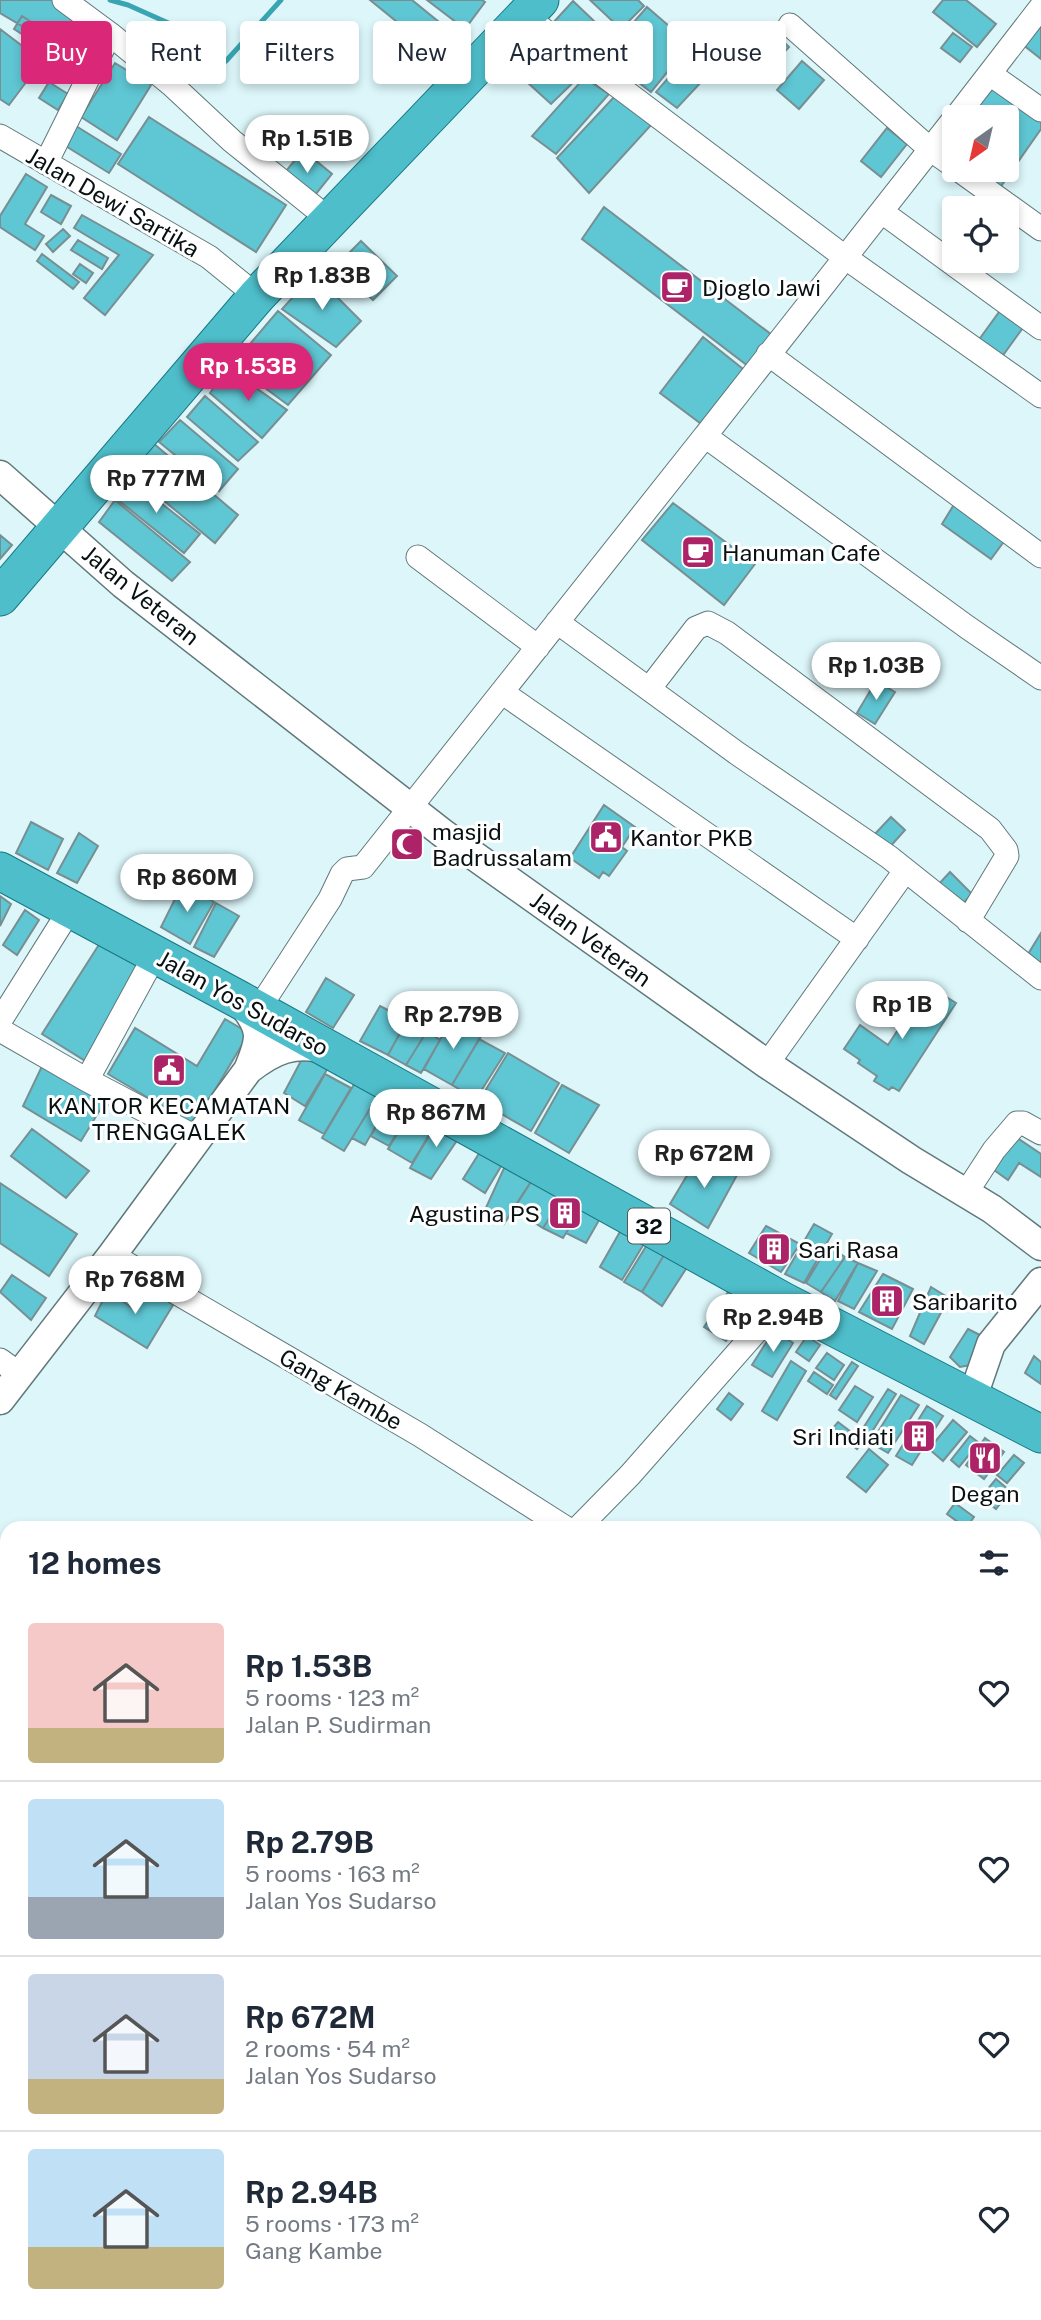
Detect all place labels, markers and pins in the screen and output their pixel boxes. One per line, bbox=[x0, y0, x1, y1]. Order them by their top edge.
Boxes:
pin: Rp 1.51B bbox=[235, 116, 379, 175]
pin: Rp 1.83B bbox=[250, 252, 394, 312]
cafe icon: Djoglo Jawi bbox=[658, 268, 696, 306]
place label: Djoglo Jawi bbox=[702, 274, 821, 301]
pin: Rp 1.53B bbox=[176, 344, 320, 403]
pin: Rp 777M bbox=[91, 456, 221, 515]
cafe icon: Hanuman Cafe bbox=[679, 533, 717, 571]
place label: Hanuman Cafe bbox=[722, 539, 880, 566]
pin: Rp 1.03B bbox=[804, 642, 948, 702]
place label: masjid Badrussalam bbox=[432, 818, 572, 871]
public building icon: Kantor PKB bbox=[587, 818, 625, 856]
place label: Kantor PKB bbox=[630, 824, 753, 851]
mosque icon: masjid Badrussalam bbox=[388, 825, 426, 863]
pin: Rp 860M bbox=[122, 855, 252, 914]
pin: Rp 1B bbox=[853, 982, 951, 1041]
pin: Rp 2.79B bbox=[381, 992, 525, 1051]
public building icon: KANTOR KECAMATAN TRENGGALEK bbox=[150, 1051, 188, 1089]
pin: Rp 867M bbox=[371, 1090, 501, 1149]
place label: KANTOR KECAMATAN TRENGGALEK bbox=[48, 1092, 290, 1145]
pin: Rp 672M bbox=[639, 1130, 769, 1190]
building icon: Agustina PS bbox=[546, 1194, 584, 1232]
place label: Agustina PS bbox=[409, 1200, 540, 1227]
building icon: Sari Rasa bbox=[755, 1230, 793, 1268]
place label: Sari Rasa bbox=[798, 1236, 899, 1263]
pin: Rp 768M bbox=[70, 1256, 200, 1316]
building icon: Saribarito bbox=[868, 1282, 906, 1320]
place label: Saribarito bbox=[912, 1288, 1018, 1315]
pin: Rp 2.94B bbox=[701, 1294, 845, 1354]
building icon: Sri Indiati bbox=[900, 1417, 938, 1455]
place label: Sri Indiati bbox=[792, 1423, 894, 1450]
restaurant icon: Degan bbox=[966, 1439, 1004, 1477]
place label: Degan bbox=[951, 1480, 1019, 1507]

